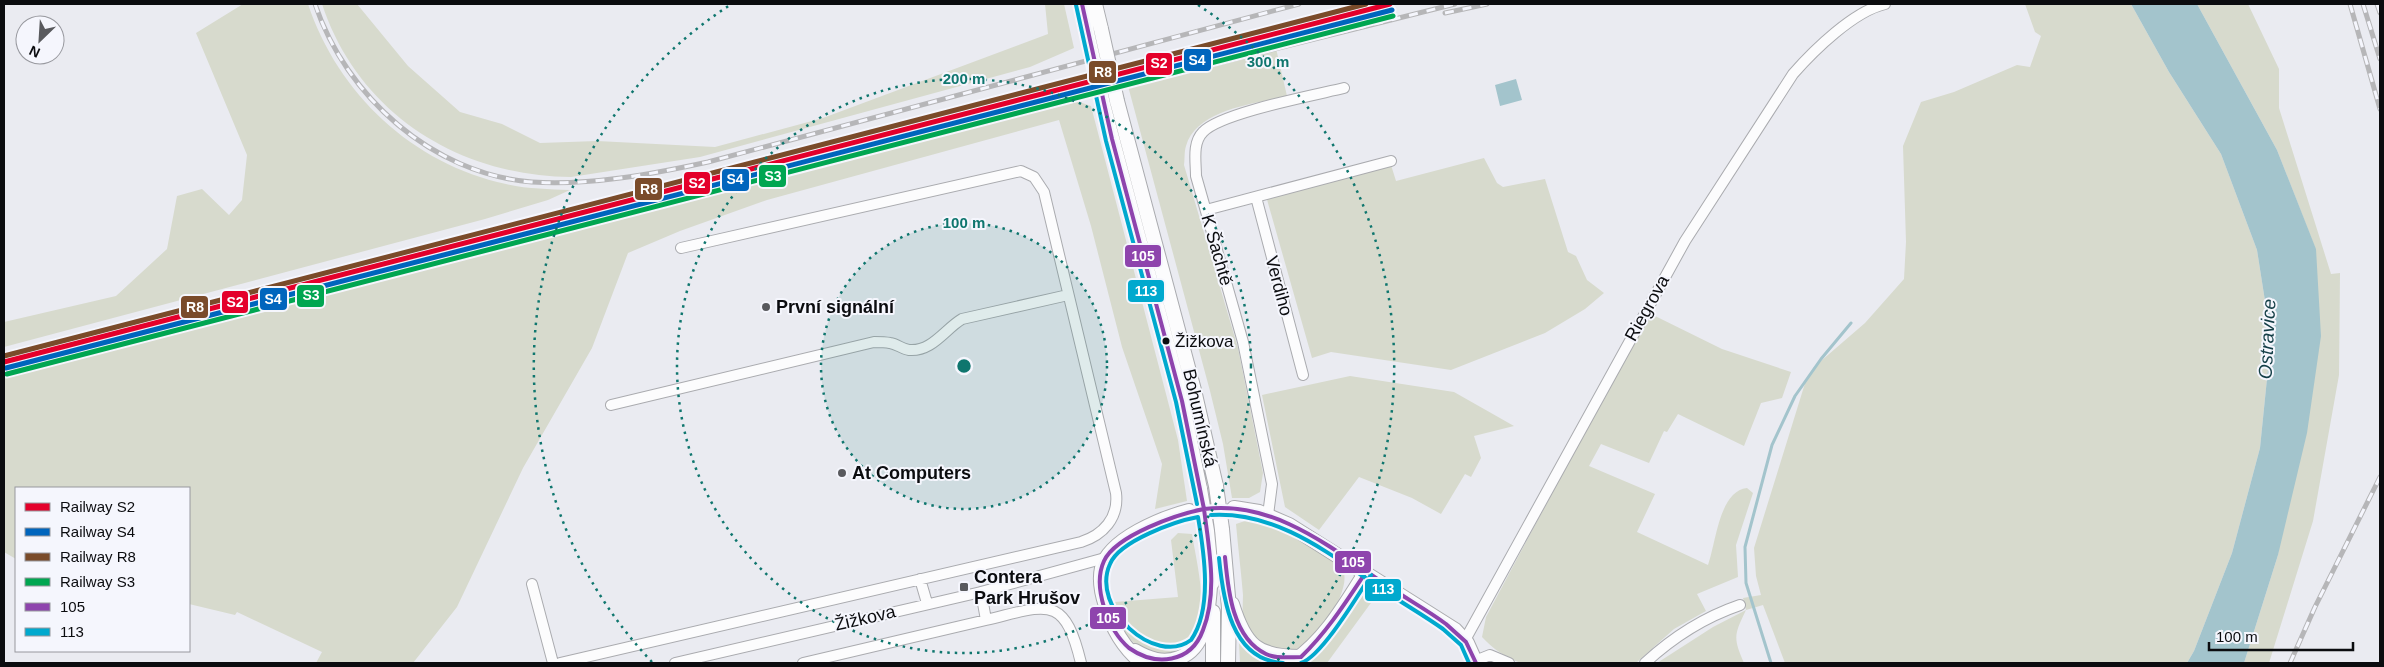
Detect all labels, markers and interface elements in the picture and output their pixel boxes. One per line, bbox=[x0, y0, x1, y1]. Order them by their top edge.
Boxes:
north arrow bbox=[15, 15, 65, 65]
text: N bbox=[27, 42, 42, 61]
line badge: S4 bbox=[1183, 48, 1212, 72]
line badge: S2 bbox=[1145, 52, 1173, 76]
text: S4 bbox=[1188, 52, 1206, 68]
text: 300 m bbox=[1247, 53, 1289, 70]
text: S2 bbox=[1150, 55, 1168, 71]
line badge: R8 bbox=[1088, 60, 1117, 84]
text: R8 bbox=[1094, 64, 1112, 80]
text: 200 m bbox=[943, 70, 985, 87]
line badge: S3 bbox=[758, 164, 787, 188]
line badge: S4 bbox=[721, 168, 750, 192]
text: S3 bbox=[764, 168, 782, 184]
line badge: S2 bbox=[683, 171, 711, 195]
text: S4 bbox=[726, 171, 744, 187]
text: S2 bbox=[688, 175, 706, 191]
line badge: R8 bbox=[634, 177, 663, 201]
text: R8 bbox=[640, 181, 658, 197]
street label: K Šachtě bbox=[1197, 212, 1238, 288]
text: 100 m bbox=[943, 214, 985, 231]
line badge: 105 bbox=[1124, 244, 1162, 268]
text: 105 bbox=[1131, 248, 1155, 264]
street label: Verdiho bbox=[1261, 254, 1297, 318]
street label: Riegrova bbox=[1621, 271, 1674, 344]
line badge: 113 bbox=[1127, 279, 1165, 303]
text: 113 bbox=[1135, 283, 1158, 299]
line badge: S3 bbox=[296, 284, 325, 308]
line badge: S4 bbox=[259, 287, 288, 311]
text: S3 bbox=[302, 287, 320, 303]
line badge: S2 bbox=[221, 290, 249, 314]
text: S4 bbox=[264, 291, 282, 307]
text: S2 bbox=[226, 294, 244, 310]
line badge: R8 bbox=[180, 295, 209, 319]
place label: První signální bbox=[776, 297, 895, 317]
water label: Ostravice bbox=[2254, 298, 2280, 380]
text: R8 bbox=[186, 299, 204, 315]
marker: První signální bbox=[760, 301, 772, 313]
place label: Žižkova bbox=[1175, 332, 1234, 351]
marker: Žižkova bbox=[1161, 336, 1171, 346]
centre of rings bbox=[955, 357, 973, 375]
street label: Bohumínská bbox=[1179, 367, 1221, 470]
place label: At Computers bbox=[852, 463, 971, 483]
marker: At Computers bbox=[836, 467, 848, 479]
legend bbox=[15, 487, 190, 652]
text: Railway S2 bbox=[60, 498, 135, 515]
text: Railway S4 bbox=[60, 523, 135, 540]
text: Railway R8 bbox=[60, 548, 136, 565]
line badge: 105 bbox=[1334, 550, 1372, 574]
text: 105 bbox=[1341, 554, 1365, 570]
place label: Contera Park Hrušov bbox=[974, 567, 1080, 608]
text: Railway S3 bbox=[60, 573, 135, 590]
line badge: 113 bbox=[1364, 578, 1402, 602]
marker: Contera Park Hrušov bbox=[958, 581, 970, 593]
text: 113 bbox=[1372, 581, 1395, 597]
text: 105 bbox=[60, 598, 85, 615]
street label: Žižkova bbox=[833, 601, 898, 635]
line badge: 105 bbox=[1089, 606, 1127, 630]
text: 105 bbox=[1096, 610, 1120, 626]
scale bar bbox=[2209, 620, 2353, 652]
text: 113 bbox=[60, 623, 84, 640]
text: 100 m bbox=[2216, 628, 2258, 645]

